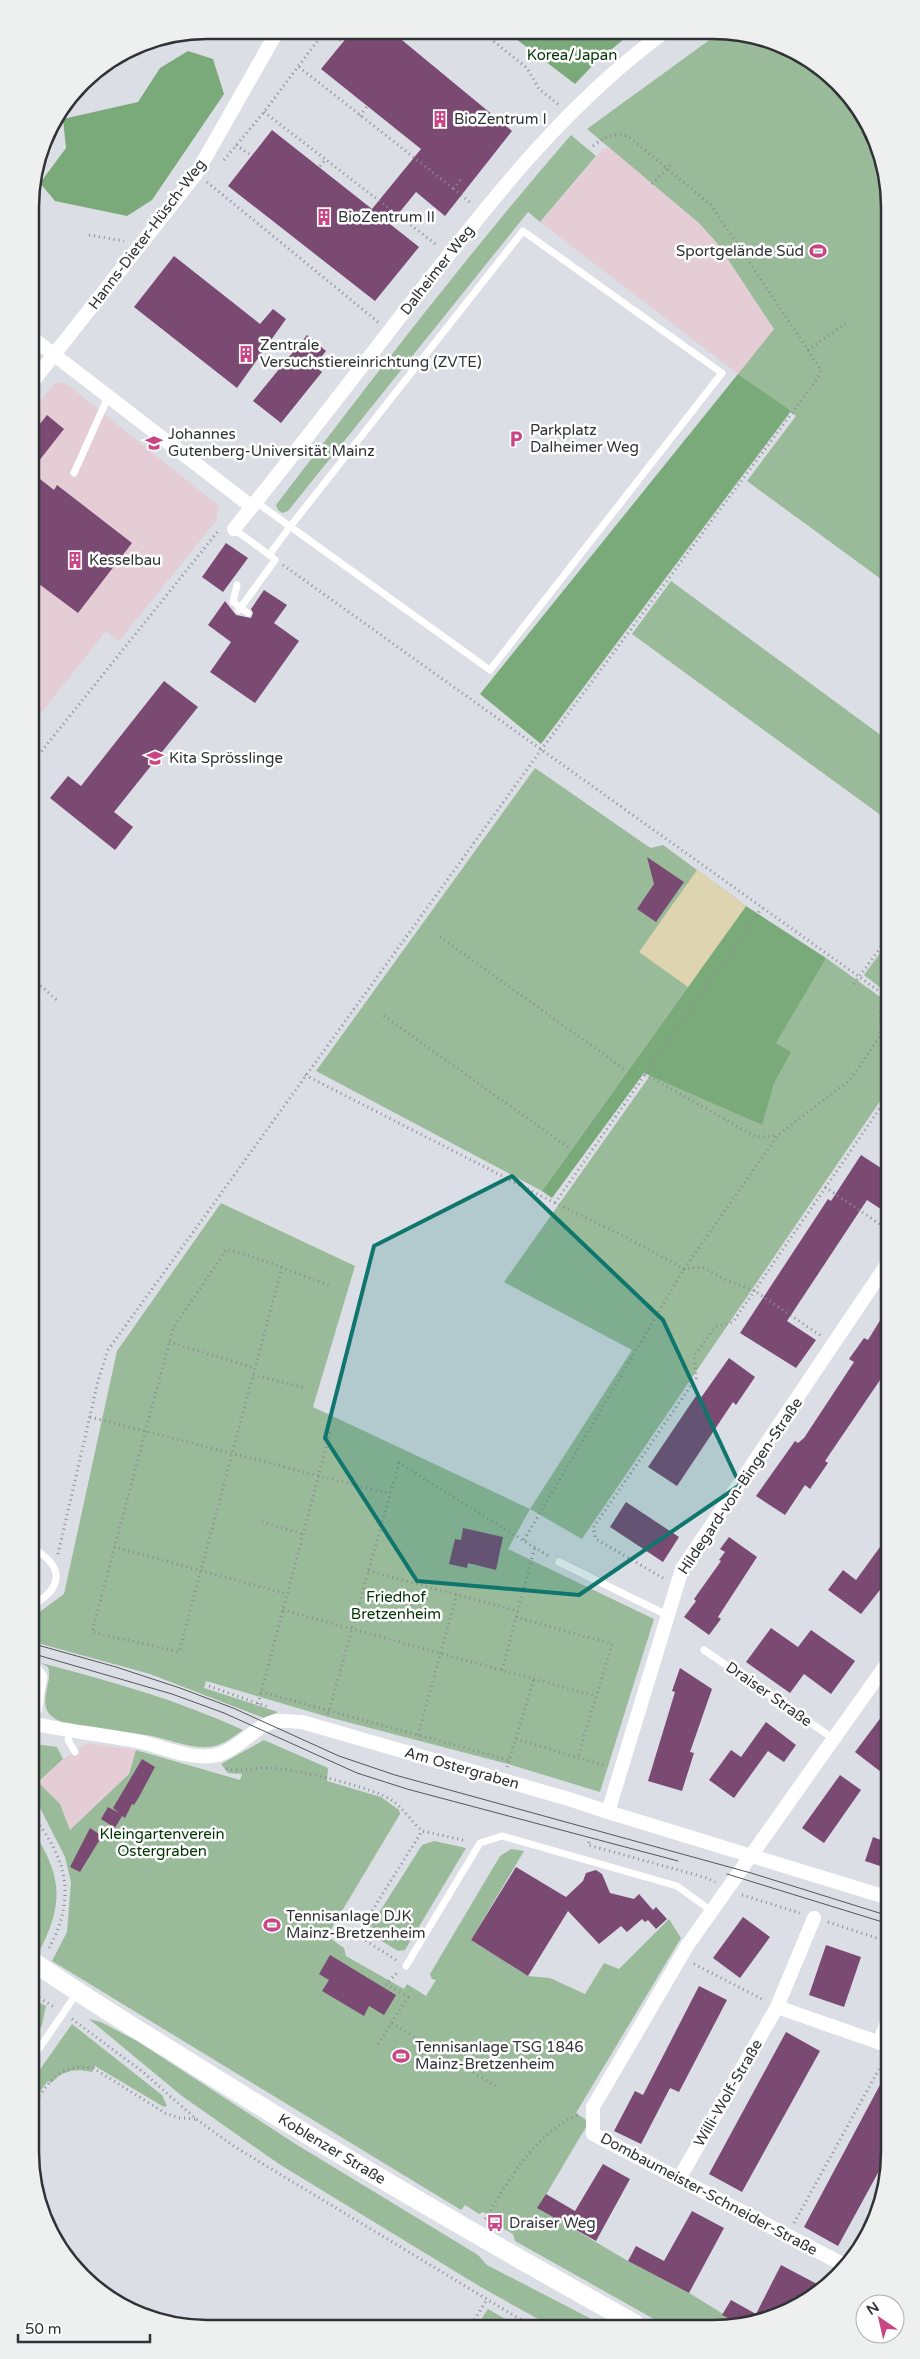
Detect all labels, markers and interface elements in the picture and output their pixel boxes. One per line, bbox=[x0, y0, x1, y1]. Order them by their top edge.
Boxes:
park label: Korea/Japan bbox=[527, 46, 617, 64]
building icon: BioZentrum I bbox=[430, 109, 450, 129]
place label: BioZentrum I bbox=[454, 110, 547, 128]
street label: Hanns-Dieter-Hüsch-Weg bbox=[84, 155, 210, 313]
building icon: BioZentrum II bbox=[314, 207, 334, 227]
place label: BioZentrum II bbox=[338, 208, 435, 226]
street label: Dalheimer Weg bbox=[396, 222, 478, 318]
sports icon: Sportgelände Süd bbox=[808, 241, 828, 261]
place label: Sportgelände Süd bbox=[676, 242, 804, 260]
place label: Zentrale Versuchstiereinrichtung (ZVTE) bbox=[260, 336, 482, 371]
building icon: Zentrale Versuchstiereinrichtung (ZVTE) bbox=[236, 344, 256, 364]
place label: Parkplatz Dalheimer Weg bbox=[530, 421, 639, 456]
place label: Johannes Gutenberg-Universität Mainz bbox=[168, 425, 375, 460]
parking icon: Parkplatz Dalheimer Weg bbox=[506, 429, 526, 449]
school or university icon: Johannes Gutenberg-Universität Mainz bbox=[144, 433, 164, 453]
building icon: Kesselbau bbox=[65, 550, 85, 570]
place label: Kesselbau bbox=[89, 551, 161, 569]
school or university icon: Kita Sprösslinge bbox=[145, 748, 165, 768]
place label: Kita Sprösslinge bbox=[169, 749, 283, 767]
street label: Hildegard-von-Bingen-Straße bbox=[674, 1394, 806, 1578]
park label: Friedhof Bretzenheim bbox=[351, 1588, 441, 1623]
street label: Draiser Straße bbox=[723, 1658, 815, 1730]
street label: Am Ostergraben bbox=[403, 1743, 521, 1793]
park label: Kleingartenverein Ostergraben bbox=[99, 1825, 225, 1860]
place label: Tennisanlage DJK Mainz-Bretzenheim bbox=[286, 1907, 426, 1942]
sports icon: Tennisanlage DJK Mainz-Bretzenheim bbox=[262, 1915, 282, 1935]
street label: Willi-Wolf-Straße bbox=[690, 2036, 766, 2150]
place label: Tennisanlage TSG 1846 Mainz-Bretzenheim bbox=[415, 2038, 584, 2073]
sports icon: Tennisanlage TSG 1846 Mainz-Bretzenheim bbox=[391, 2046, 411, 2066]
street label: Koblenzer Straße bbox=[275, 2110, 389, 2188]
street label: Dombaumeister-Schneider-Straße bbox=[597, 2129, 821, 2259]
bus stop icon: Draiser Weg bbox=[485, 2213, 505, 2233]
place label: Draiser Weg bbox=[509, 2214, 596, 2232]
north arrow bbox=[855, 2294, 905, 2344]
text: N bbox=[864, 2298, 882, 2319]
scale bar bbox=[18, 2312, 150, 2344]
text: 50 m bbox=[25, 2320, 62, 2338]

